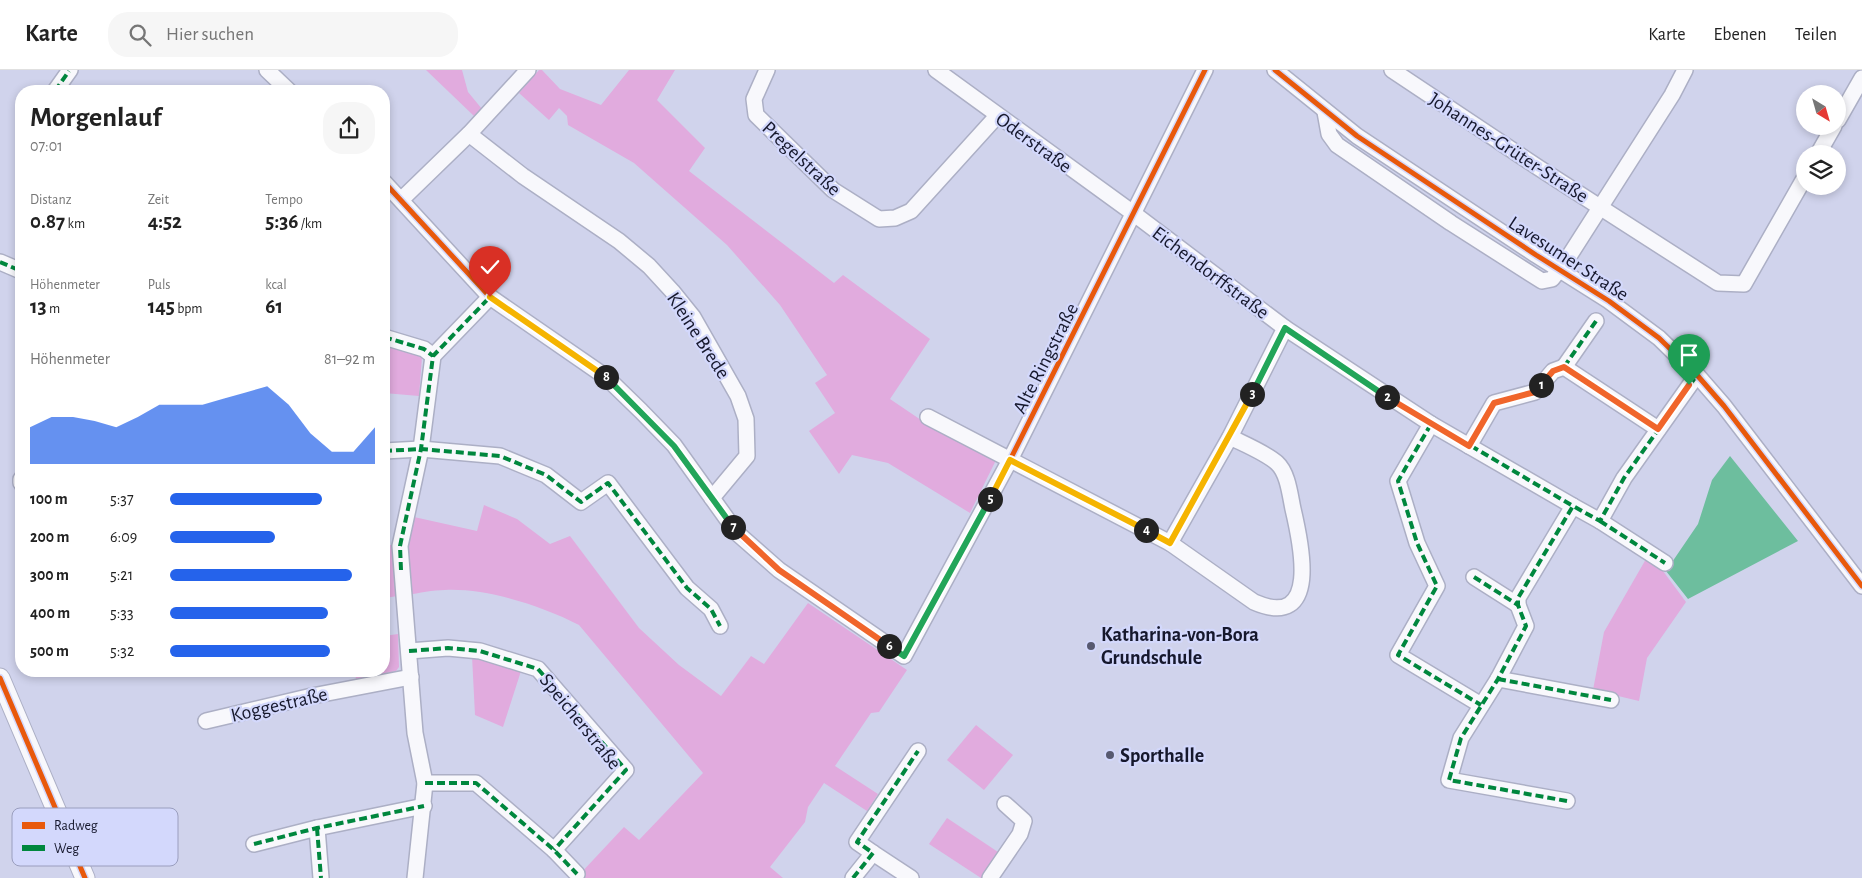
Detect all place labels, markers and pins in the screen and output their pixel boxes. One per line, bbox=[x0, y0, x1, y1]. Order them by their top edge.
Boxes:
pin bbox=[469, 246, 511, 297]
pin bbox=[1668, 334, 1710, 385]
pin: 8 bbox=[594, 364, 618, 390]
pin: 1 bbox=[1528, 372, 1554, 398]
pin: 3 bbox=[1240, 382, 1264, 406]
pin: 2 bbox=[1374, 384, 1400, 410]
pin: 5 bbox=[978, 486, 1002, 512]
pin: 7 bbox=[720, 514, 746, 540]
pin: 4 bbox=[1134, 518, 1158, 542]
place label: Katharina-von-Bora Grundschule bbox=[1101, 625, 1259, 668]
pin: 6 bbox=[876, 634, 902, 658]
marker: Katharina-von-Bora Grundschule bbox=[1085, 640, 1097, 652]
place label: Sporthalle bbox=[1120, 746, 1204, 766]
marker: Sporthalle bbox=[1104, 749, 1116, 761]

